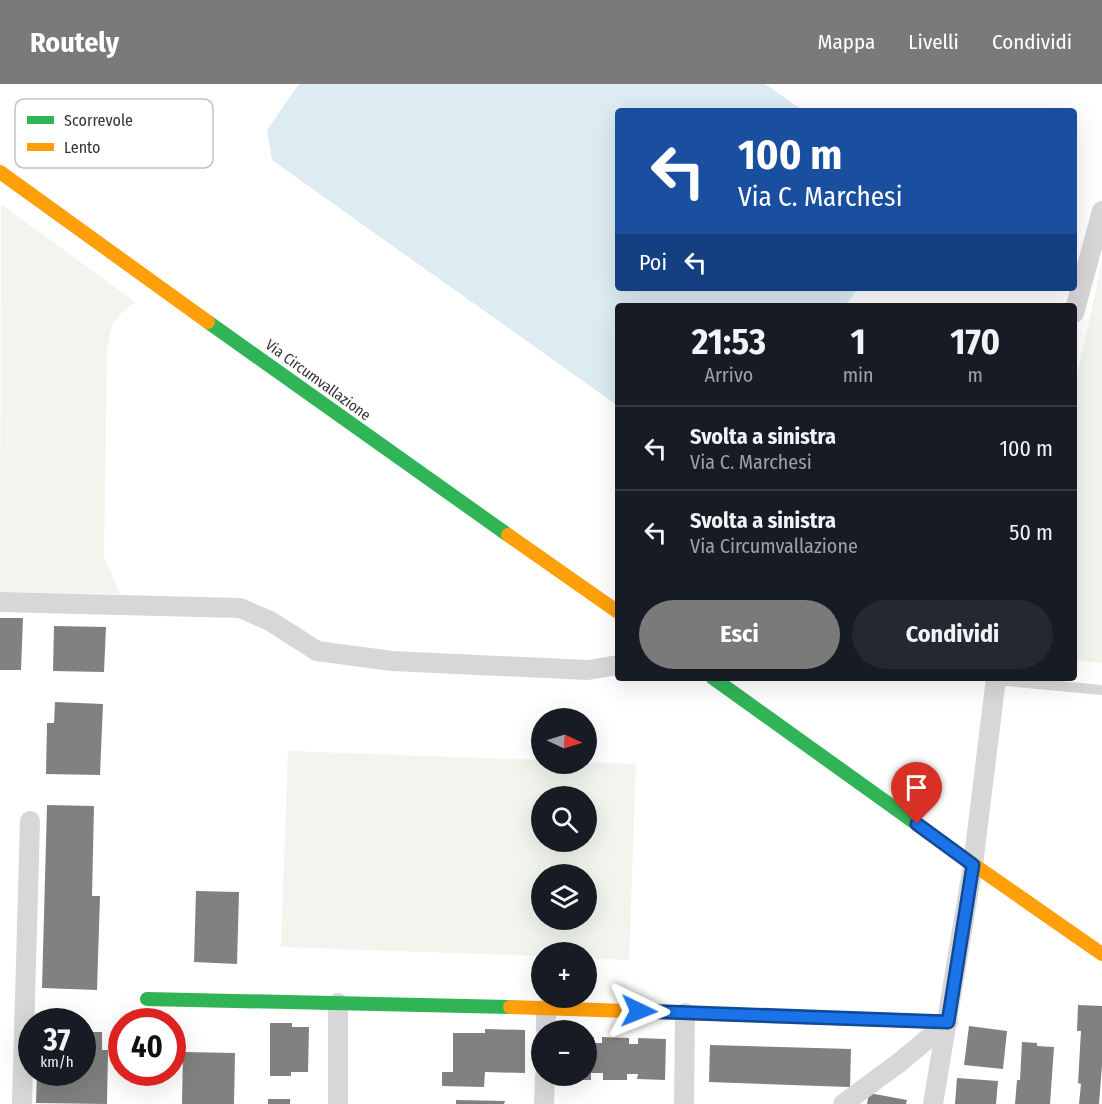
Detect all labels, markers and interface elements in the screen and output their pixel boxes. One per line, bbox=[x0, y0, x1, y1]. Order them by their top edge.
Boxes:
text: Routely bbox=[30, 26, 119, 59]
text: Mappa bbox=[818, 29, 875, 55]
text: Livelli bbox=[908, 29, 959, 55]
text: Condividi bbox=[992, 29, 1072, 55]
legend bbox=[15, 99, 213, 168]
text: Scorrevole bbox=[64, 111, 133, 130]
text: 100 m bbox=[738, 130, 842, 180]
icon: left bbox=[639, 132, 717, 210]
text: Lento bbox=[64, 138, 100, 157]
text: Via C. Marchesi bbox=[738, 181, 902, 213]
icon: left bbox=[679, 246, 712, 279]
text: Poi bbox=[639, 249, 667, 276]
text: 21:53 bbox=[692, 320, 766, 364]
text: 1 bbox=[851, 320, 866, 364]
text: 170 bbox=[950, 320, 1000, 364]
street label: Via Circumvallazione bbox=[262, 336, 374, 424]
text: Arrivo bbox=[704, 363, 753, 387]
text: min bbox=[843, 363, 874, 387]
text: m bbox=[968, 363, 983, 387]
text: Svolta a sinistra bbox=[690, 423, 836, 450]
icon: left bbox=[639, 432, 672, 465]
text: 100 m bbox=[999, 435, 1053, 462]
text: Via C. Marchesi bbox=[690, 450, 812, 474]
text: Svolta a sinistra bbox=[690, 507, 836, 534]
icon: left bbox=[639, 516, 672, 549]
text: 50 m bbox=[1009, 519, 1053, 546]
text: Via Circumvallazione bbox=[690, 534, 858, 558]
button: Esci bbox=[639, 600, 840, 669]
button: Condividi bbox=[852, 600, 1053, 669]
north arrow bbox=[531, 708, 597, 774]
map controls bbox=[531, 708, 597, 1086]
pin bbox=[891, 762, 942, 824]
icon: arrive bbox=[900, 771, 933, 804]
button: search bbox=[531, 786, 597, 852]
button: layers bbox=[531, 864, 597, 930]
button: + bbox=[531, 942, 597, 1008]
position arrow bbox=[607, 979, 671, 1043]
speed limit sign: 40 bbox=[108, 1008, 186, 1086]
button: − bbox=[531, 1020, 597, 1086]
text: 37 bbox=[44, 1022, 70, 1058]
text: km/h bbox=[40, 1053, 74, 1071]

